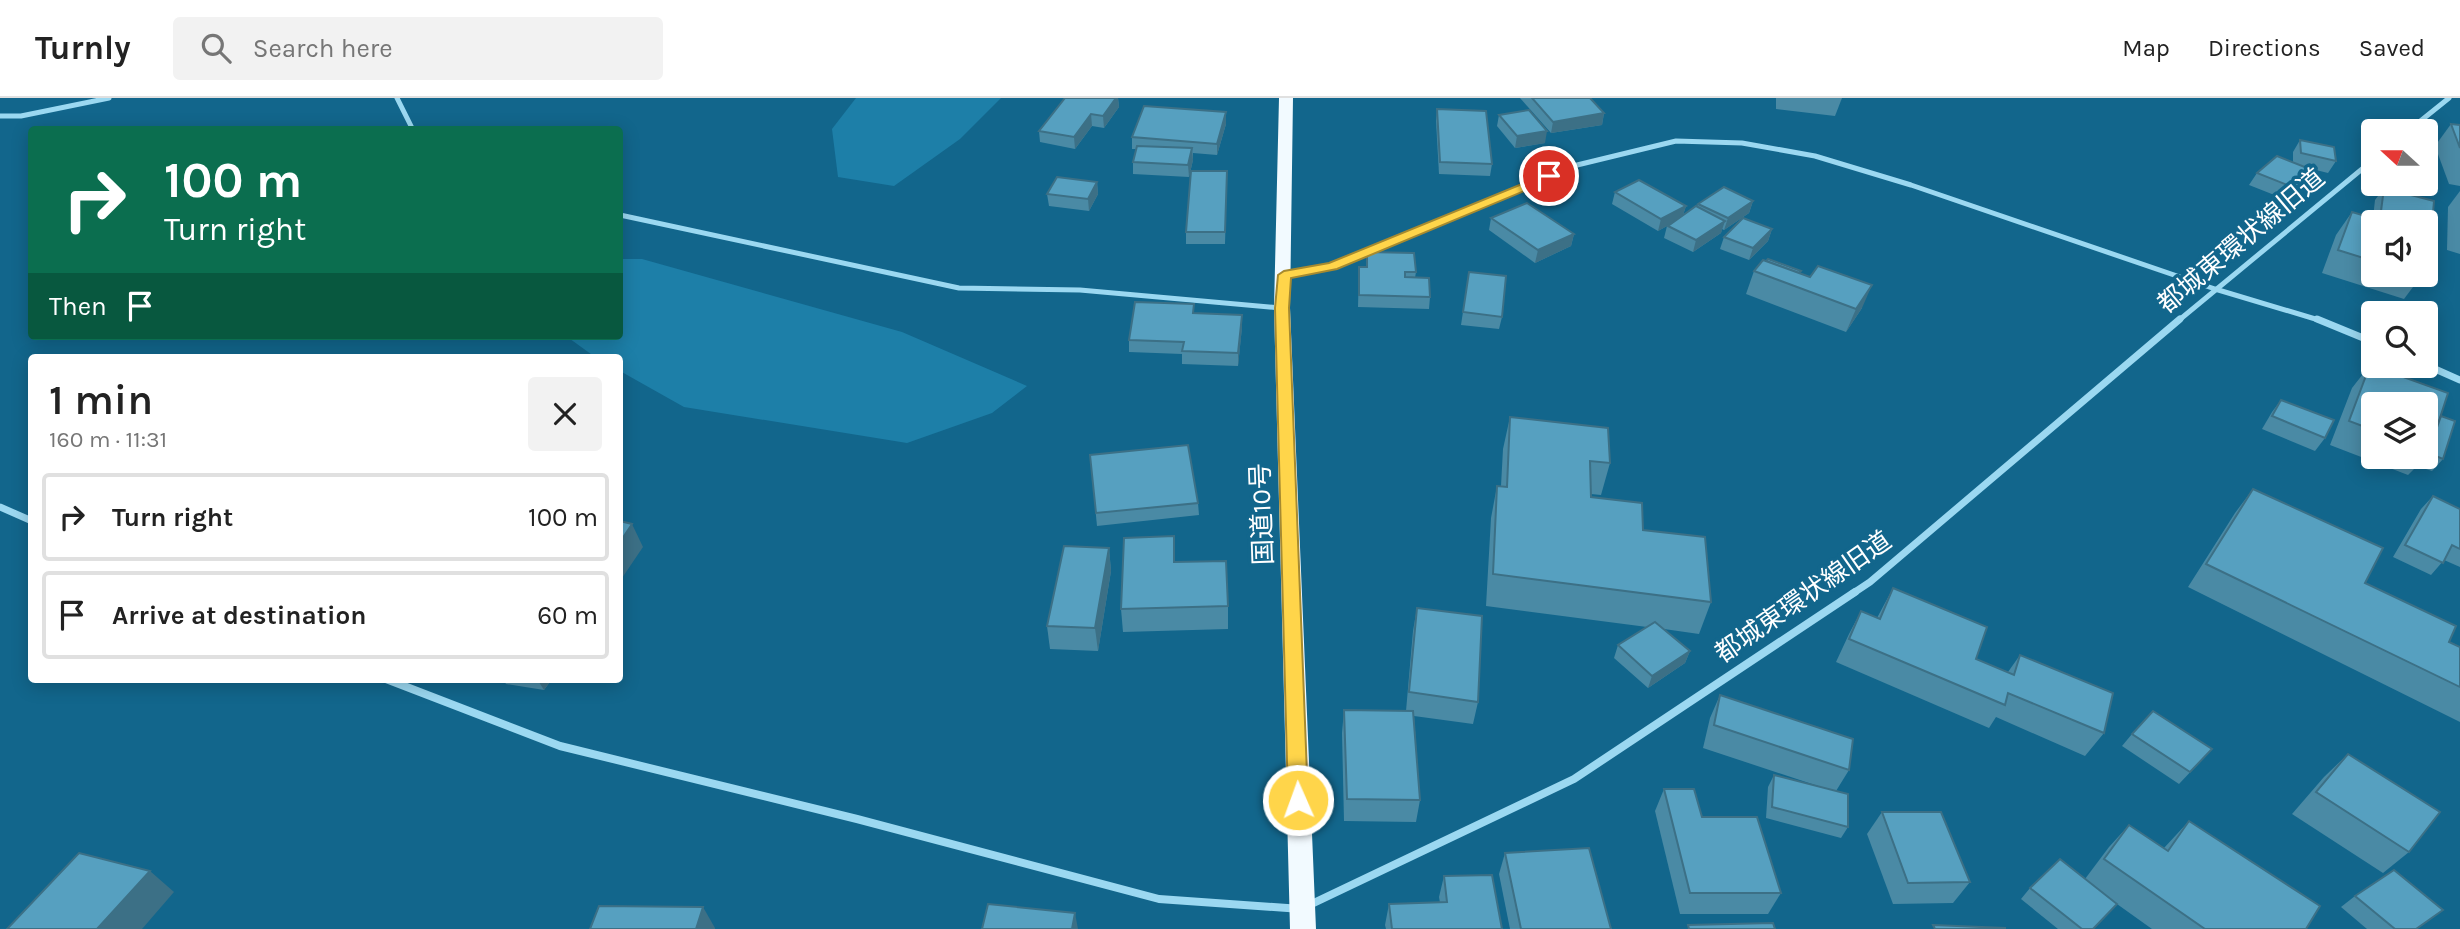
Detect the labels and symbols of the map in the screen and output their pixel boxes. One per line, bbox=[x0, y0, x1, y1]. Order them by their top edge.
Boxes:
north arrow bbox=[2361, 119, 2438, 196]
pin bbox=[1519, 146, 1579, 206]
street label: 都城東環状線旧道 bbox=[2151, 162, 2331, 320]
street label: 国道10号 bbox=[1245, 462, 1279, 566]
street label: 都城東環状線旧道 bbox=[1709, 525, 1897, 669]
position arrow bbox=[1261, 763, 1335, 837]

